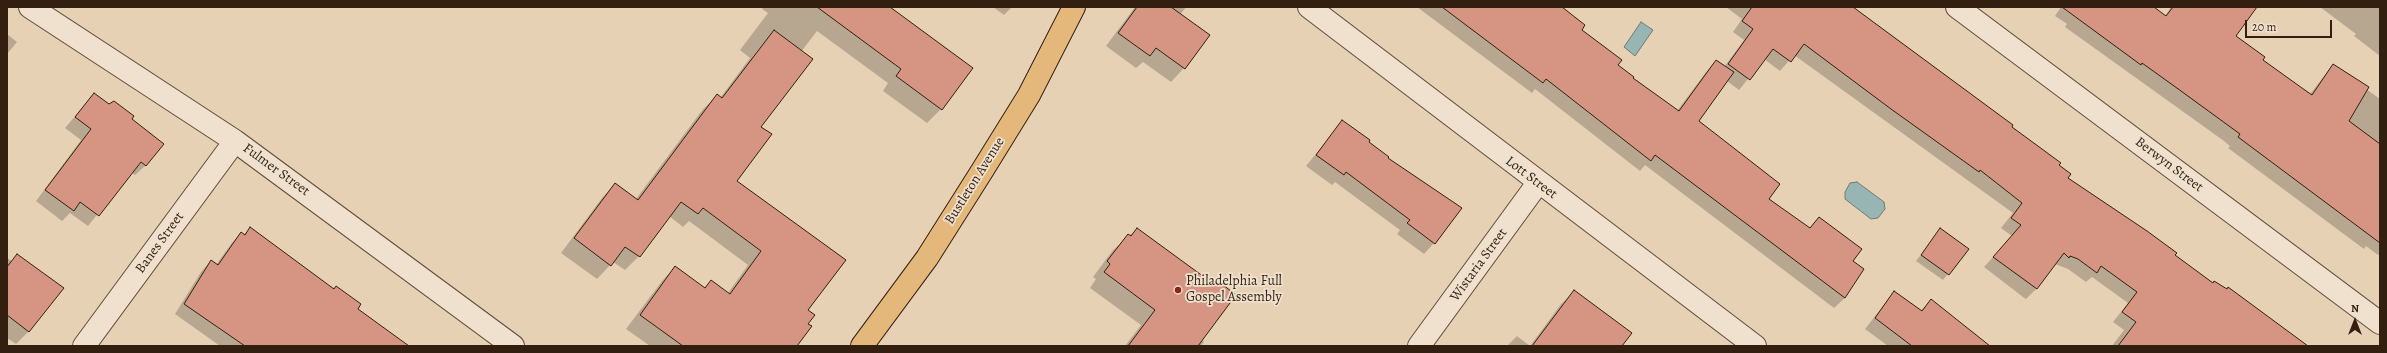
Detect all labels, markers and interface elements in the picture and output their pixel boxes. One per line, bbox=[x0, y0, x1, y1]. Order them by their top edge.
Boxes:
scale bar bbox=[2247, 12, 2334, 38]
text: 20 m bbox=[2252, 19, 2276, 35]
street label: Bustleton Avenue bbox=[941, 134, 1009, 228]
street label: Berwyn Street bbox=[2132, 134, 2206, 196]
street label: Fulmer Street bbox=[239, 140, 313, 200]
street label: Lott Street bbox=[1502, 153, 1560, 203]
street label: Banes Street bbox=[132, 209, 188, 277]
street label: Wistaria Street bbox=[1447, 225, 1511, 305]
place label: Philadelphia Full Gospel Assembly bbox=[1186, 274, 1282, 306]
marker: Philadelphia Full Gospel Assembly bbox=[1173, 285, 1183, 295]
north arrow bbox=[2335, 301, 2375, 341]
text: N bbox=[2351, 301, 2359, 316]

